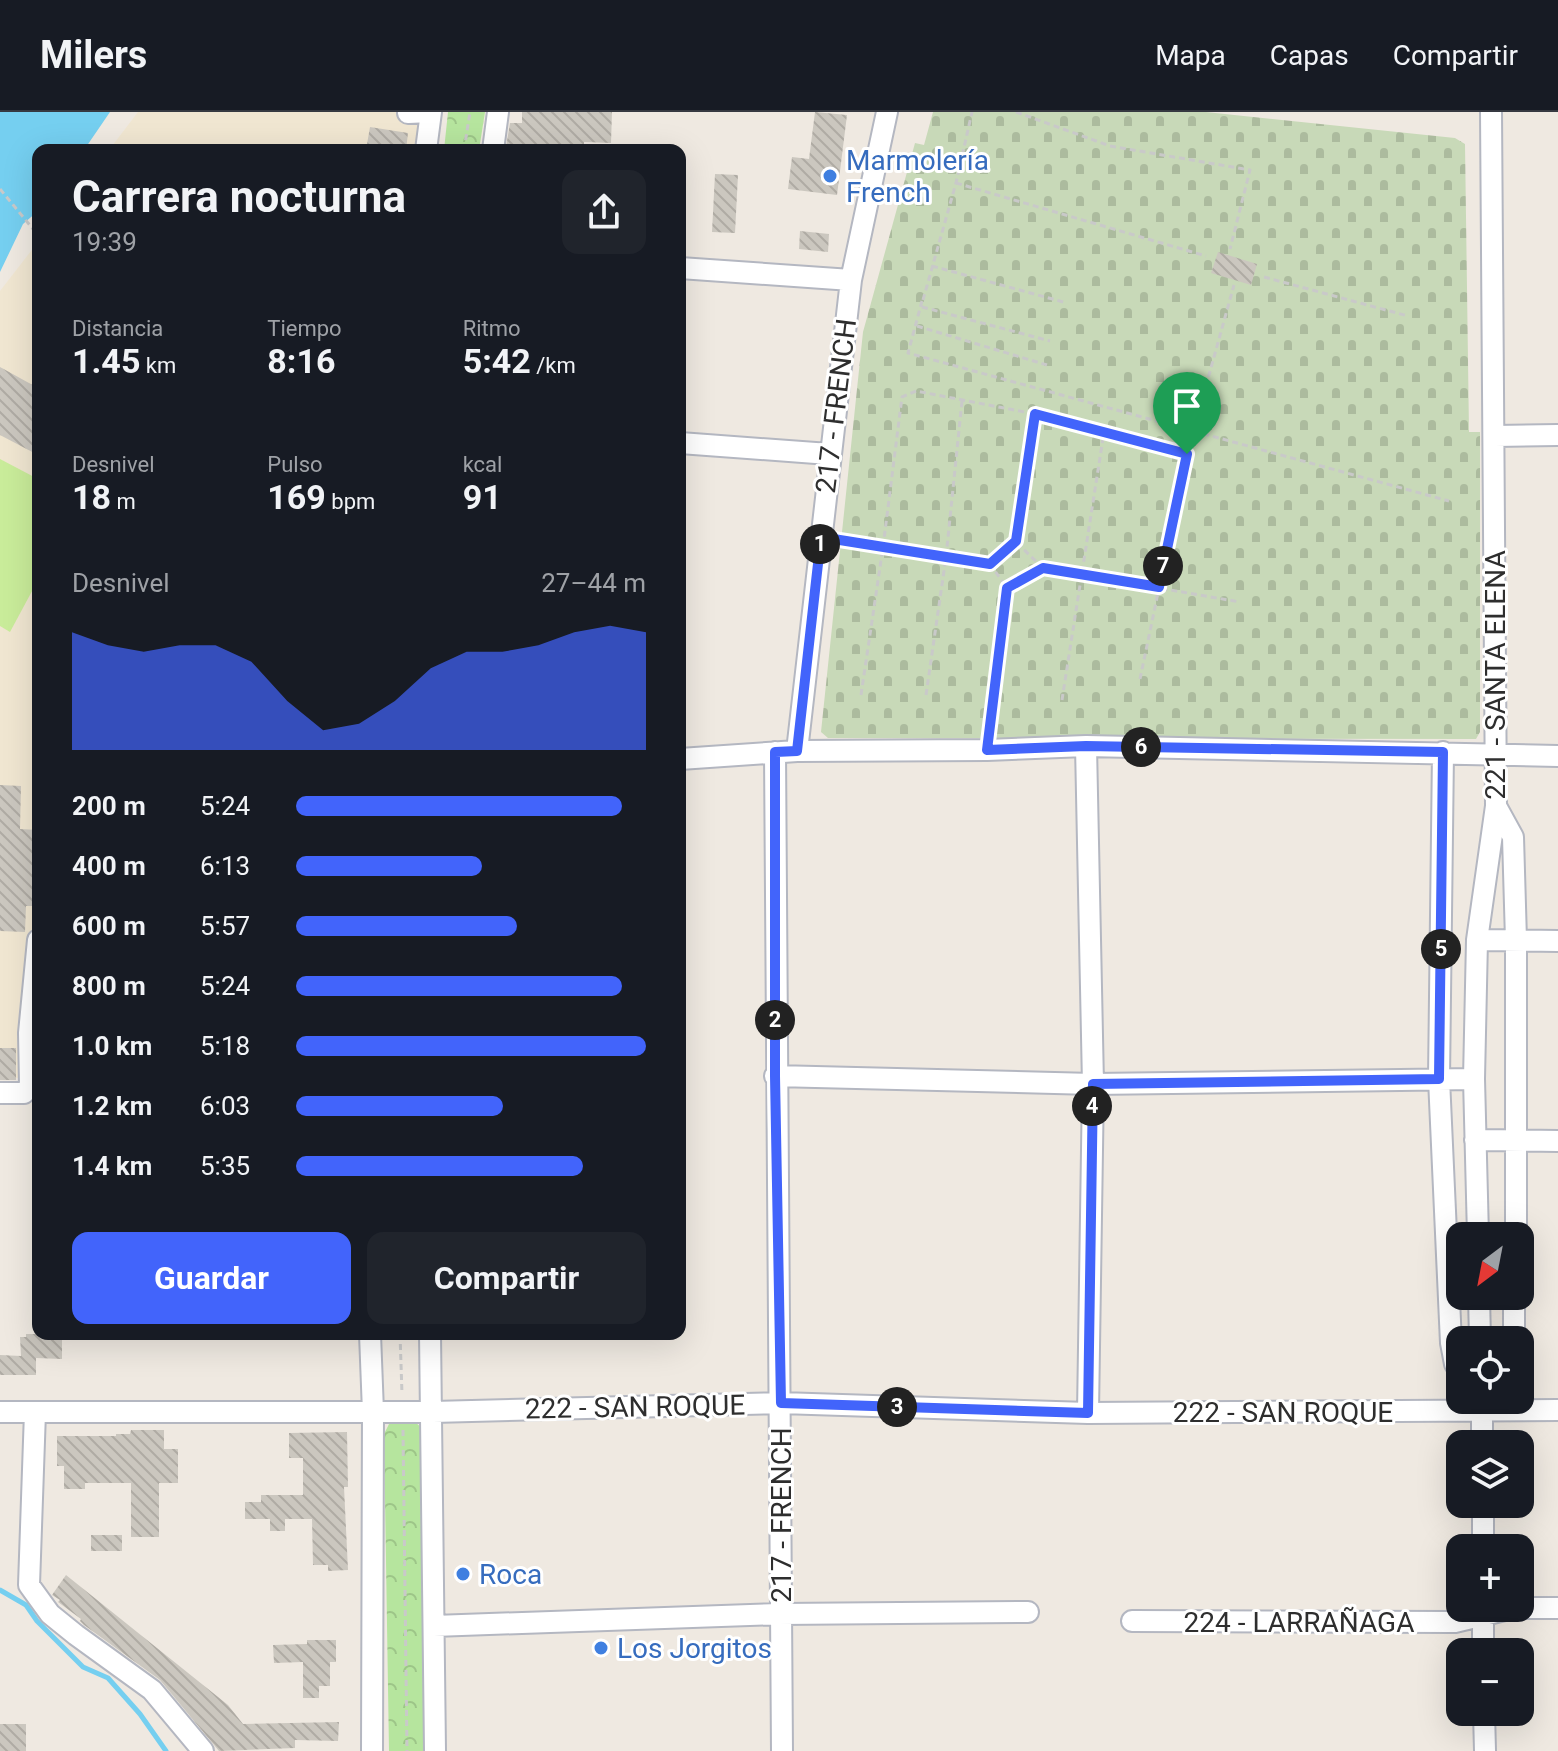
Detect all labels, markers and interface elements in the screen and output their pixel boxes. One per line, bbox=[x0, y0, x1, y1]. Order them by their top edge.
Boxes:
text: Milers bbox=[40, 33, 147, 77]
text: Mapa bbox=[1155, 39, 1226, 72]
text: Capas bbox=[1270, 39, 1349, 72]
text: Compartir bbox=[1393, 39, 1518, 72]
place label: Marmolería French bbox=[846, 144, 989, 209]
marker: Marmolería French bbox=[821, 167, 839, 185]
button: share bbox=[562, 170, 646, 254]
text: Carrera nocturna bbox=[72, 171, 406, 223]
text: 19:39 bbox=[72, 227, 137, 257]
text: Distancia bbox=[72, 316, 163, 341]
text: Tiempo bbox=[267, 316, 342, 341]
text: Ritmo bbox=[463, 316, 521, 341]
street label: 217 - FRENCH bbox=[809, 317, 863, 495]
text: 1.45 bbox=[72, 341, 140, 381]
text: 8:16 bbox=[267, 341, 335, 381]
text: 5:42 bbox=[463, 341, 531, 381]
text: km bbox=[140, 353, 176, 378]
text: /km bbox=[531, 353, 576, 378]
pin bbox=[1153, 372, 1221, 454]
icon: arrive bbox=[1165, 384, 1209, 428]
text: Desnivel bbox=[72, 452, 155, 477]
text: Pulso bbox=[267, 452, 323, 477]
text: kcal bbox=[463, 452, 502, 477]
text: 18 bbox=[72, 477, 111, 517]
text: 169 bbox=[267, 477, 326, 517]
text: 91 bbox=[463, 477, 502, 517]
text: m bbox=[111, 489, 136, 514]
text: bpm bbox=[326, 489, 375, 514]
pin: 1 bbox=[800, 524, 840, 564]
text: 1 bbox=[814, 531, 826, 556]
pin: 7 bbox=[1143, 546, 1183, 586]
street label: 221 - SANTA ELENA bbox=[1479, 550, 1512, 800]
text: 7 bbox=[1157, 553, 1169, 578]
text: Desnivel bbox=[72, 568, 170, 598]
text: 27–44 m bbox=[541, 568, 646, 598]
pin: 6 bbox=[1121, 727, 1161, 767]
text: 6 bbox=[1135, 734, 1147, 759]
text: 200 m bbox=[72, 791, 146, 821]
text: 5:24 bbox=[200, 791, 250, 821]
text: 400 m bbox=[72, 851, 146, 881]
text: 6:13 bbox=[200, 851, 250, 881]
text: 600 m bbox=[72, 911, 146, 941]
text: 5:57 bbox=[200, 911, 250, 941]
pin: 5 bbox=[1421, 929, 1461, 969]
text: 5 bbox=[1435, 936, 1447, 961]
text: 800 m bbox=[72, 971, 146, 1001]
text: 5:24 bbox=[200, 971, 250, 1001]
pin: 2 bbox=[755, 1000, 795, 1040]
text: 2 bbox=[769, 1007, 781, 1032]
text: 1.0 km bbox=[72, 1031, 152, 1061]
text: 5:18 bbox=[200, 1031, 250, 1061]
pin: 4 bbox=[1072, 1086, 1112, 1126]
text: 1.2 km bbox=[72, 1091, 152, 1121]
text: 6:03 bbox=[200, 1091, 250, 1121]
text: 4 bbox=[1086, 1093, 1098, 1118]
text: 1.4 km bbox=[72, 1151, 152, 1181]
text: 5:35 bbox=[200, 1151, 250, 1181]
north arrow bbox=[1446, 1222, 1534, 1310]
map controls bbox=[1446, 1222, 1534, 1726]
button: Guardar bbox=[72, 1232, 351, 1324]
button: Compartir bbox=[367, 1232, 646, 1324]
button: locate bbox=[1446, 1326, 1534, 1414]
pin: 3 bbox=[877, 1387, 917, 1427]
street label: 222 - SAN ROQUE bbox=[524, 1389, 746, 1425]
text: 3 bbox=[891, 1394, 903, 1419]
street label: 222 - SAN ROQUE bbox=[1173, 1396, 1393, 1429]
street label: 217 - FRENCH bbox=[765, 1427, 798, 1603]
button: layers bbox=[1446, 1430, 1534, 1518]
button: + bbox=[1446, 1534, 1534, 1622]
place label: Roca bbox=[479, 1558, 542, 1591]
marker: Roca bbox=[454, 1565, 472, 1583]
street label: 224 - LARRAÑAGA bbox=[1184, 1606, 1414, 1639]
place label: Los Jorgitos bbox=[617, 1632, 772, 1665]
button: − bbox=[1446, 1638, 1534, 1726]
marker: Los Jorgitos bbox=[592, 1639, 610, 1657]

